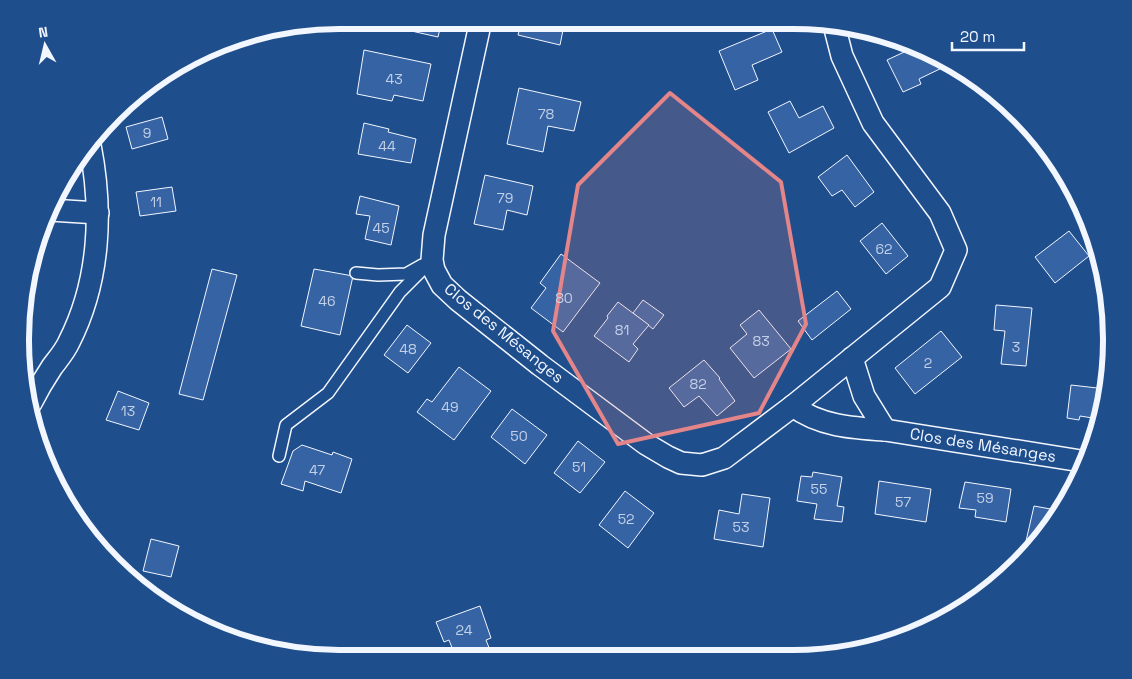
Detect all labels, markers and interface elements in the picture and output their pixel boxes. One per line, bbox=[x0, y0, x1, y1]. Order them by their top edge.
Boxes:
north arrow bbox=[20, 20, 70, 70]
scale bar bbox=[952, 20, 1024, 52]
text: N bbox=[37, 23, 49, 42]
text: 20 m bbox=[960, 27, 995, 46]
house number: 43 bbox=[385, 70, 403, 88]
house number: 78 bbox=[538, 105, 555, 123]
house number: 9 bbox=[143, 124, 151, 142]
house number: 44 bbox=[378, 137, 396, 155]
house number: 79 bbox=[497, 189, 513, 207]
house number: 11 bbox=[150, 193, 162, 211]
house number: 45 bbox=[372, 219, 390, 237]
house number: 62 bbox=[876, 240, 892, 258]
street label: Clos des Mésanges bbox=[440, 278, 568, 388]
house number: 80 bbox=[555, 289, 573, 307]
house number: 46 bbox=[318, 292, 336, 310]
house number: 81 bbox=[615, 321, 629, 339]
house number: 83 bbox=[752, 332, 770, 350]
house number: 3 bbox=[1012, 338, 1020, 356]
house number: 48 bbox=[399, 340, 417, 358]
house number: 2 bbox=[924, 354, 932, 372]
house number: 82 bbox=[689, 375, 707, 393]
house number: 49 bbox=[441, 398, 459, 416]
house number: 13 bbox=[121, 402, 135, 420]
street label: Clos des Mésanges bbox=[908, 423, 1058, 467]
house number: 50 bbox=[510, 427, 528, 445]
house number: 51 bbox=[572, 458, 586, 476]
house number: 47 bbox=[309, 461, 325, 479]
house number: 55 bbox=[811, 480, 827, 498]
house number: 59 bbox=[977, 489, 993, 507]
house number: 57 bbox=[895, 493, 911, 511]
house number: 52 bbox=[618, 510, 634, 528]
house number: 53 bbox=[733, 518, 749, 536]
house number: 24 bbox=[456, 621, 473, 639]

